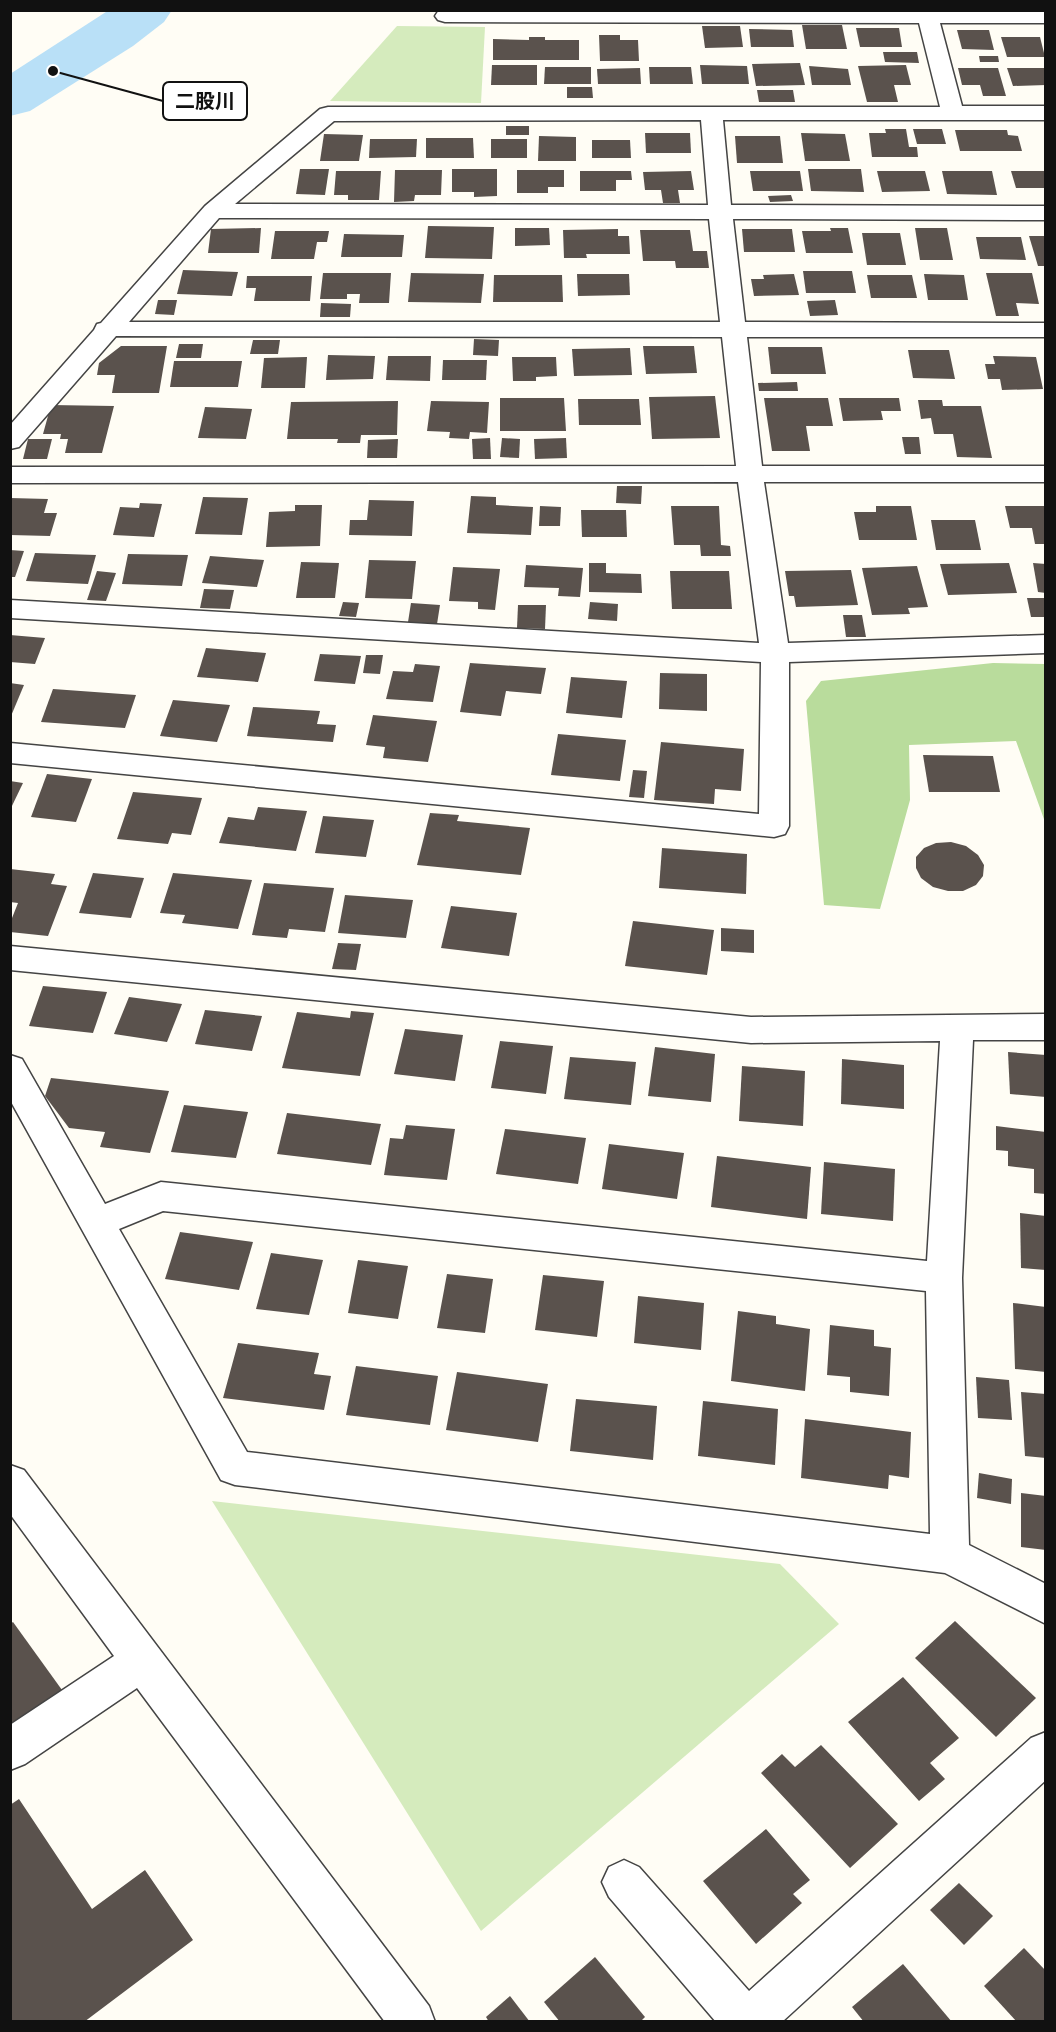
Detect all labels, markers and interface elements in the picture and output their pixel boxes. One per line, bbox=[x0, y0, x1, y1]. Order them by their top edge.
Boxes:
callout: 二股川 bbox=[163, 82, 247, 120]
text: 二股川 bbox=[175, 90, 235, 112]

